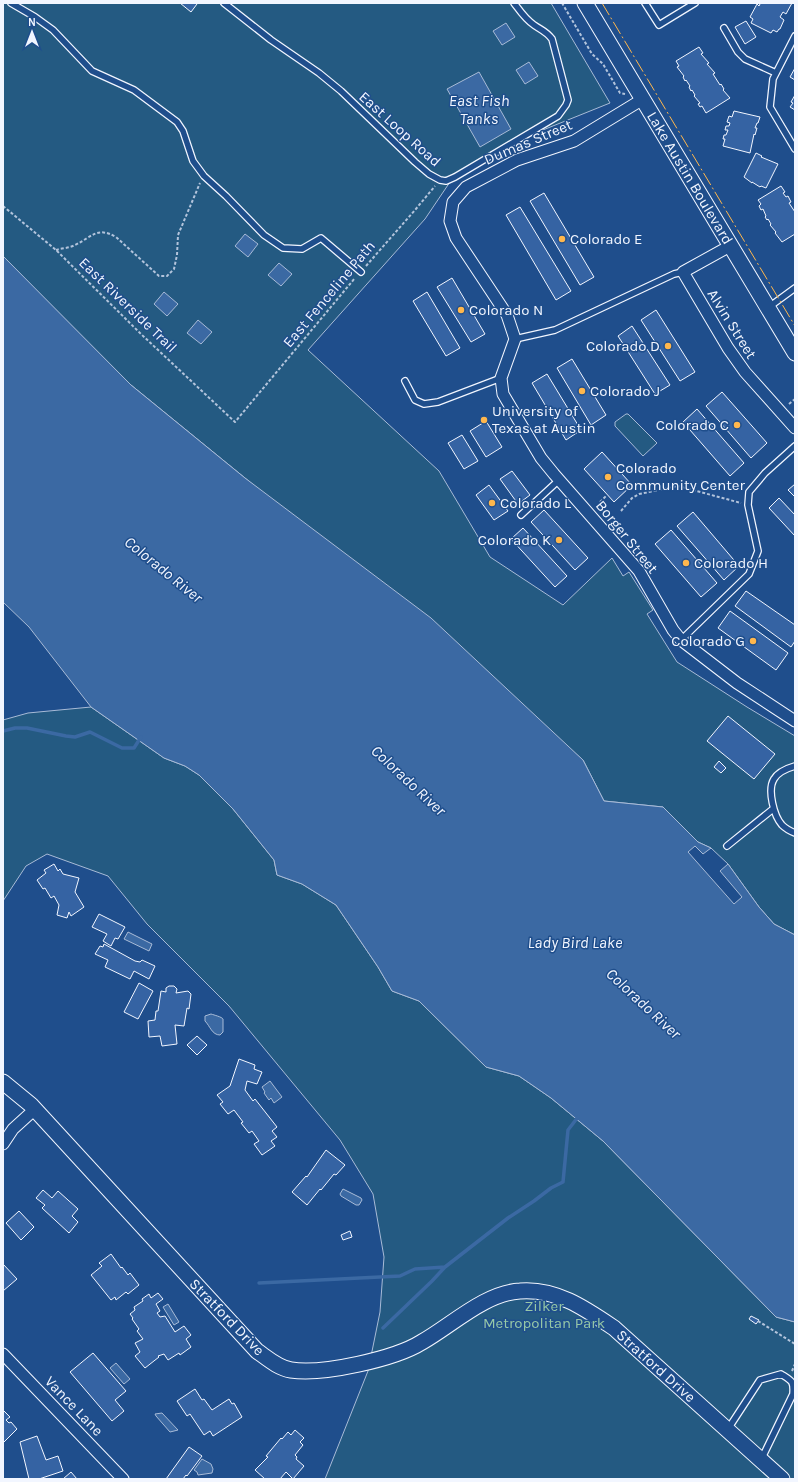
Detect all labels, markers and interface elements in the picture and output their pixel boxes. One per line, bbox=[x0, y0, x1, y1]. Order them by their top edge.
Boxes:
north arrow bbox=[12, 12, 52, 52]
text: N bbox=[28, 16, 36, 29]
street label: East Loop Road bbox=[355, 88, 445, 170]
water label: East Fish Tanks bbox=[449, 91, 509, 128]
street label: Lake Austin Boulevard bbox=[643, 108, 737, 248]
street label: Dumas Street bbox=[481, 115, 575, 169]
place label: Colorado E bbox=[570, 230, 643, 248]
marker: Colorado E bbox=[557, 234, 567, 244]
street label: East Fenceline Path bbox=[279, 237, 379, 351]
street label: East Riverside Trail bbox=[75, 254, 181, 356]
street label: Alvin Street bbox=[704, 286, 761, 362]
place label: Colorado N bbox=[469, 301, 543, 319]
marker: Colorado N bbox=[456, 305, 466, 315]
place label: Colorado D bbox=[586, 337, 660, 355]
marker: Colorado D bbox=[663, 341, 673, 351]
place label: Colorado J bbox=[590, 382, 660, 400]
marker: Colorado J bbox=[577, 386, 587, 396]
place label: University of Texas at Austin bbox=[492, 402, 596, 437]
marker: University of Texas at Austin bbox=[479, 415, 489, 425]
place label: Colorado C bbox=[656, 416, 729, 434]
marker: Colorado C bbox=[732, 420, 742, 430]
place label: Colorado Community Center bbox=[616, 459, 746, 494]
marker: Colorado Community Center bbox=[603, 472, 613, 482]
place label: Colorado L bbox=[500, 494, 571, 512]
street label: Borger Street bbox=[592, 497, 662, 578]
marker: Colorado L bbox=[487, 498, 497, 508]
place label: Colorado K bbox=[478, 531, 551, 549]
water label: Colorado River bbox=[121, 532, 207, 607]
marker: Colorado K bbox=[554, 535, 564, 545]
place label: Colorado H bbox=[694, 554, 768, 572]
marker: Colorado H bbox=[681, 558, 691, 568]
place label: Colorado G bbox=[671, 632, 745, 650]
marker: Colorado G bbox=[748, 636, 758, 646]
water label: Colorado River bbox=[367, 741, 450, 820]
water label: Lady Bird Lake bbox=[528, 933, 623, 952]
water label: Colorado River bbox=[602, 964, 685, 1043]
street label: Stratford Drive bbox=[186, 1275, 268, 1359]
park label: Zilker Metropolitan Park bbox=[483, 1297, 605, 1332]
street label: Stratford Drive bbox=[613, 1326, 699, 1406]
street label: Vance Lane bbox=[41, 1372, 107, 1440]

